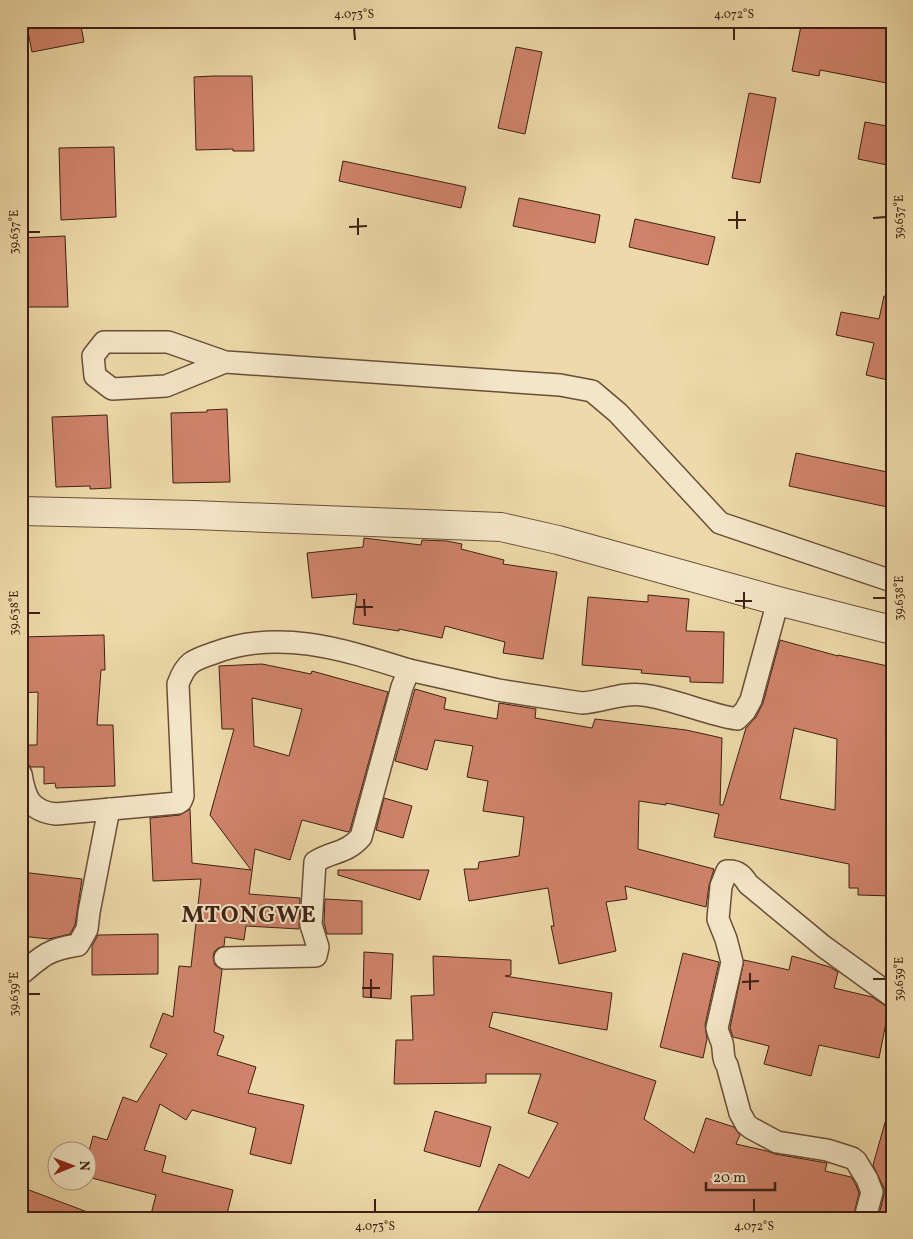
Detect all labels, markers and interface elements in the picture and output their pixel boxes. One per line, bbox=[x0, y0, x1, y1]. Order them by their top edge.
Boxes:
text: 4.073°S bbox=[334, 7, 374, 23]
text: 4.072°S bbox=[714, 7, 754, 23]
text: 39.637°E bbox=[892, 195, 908, 239]
text: 39.637°E bbox=[7, 210, 23, 254]
text: 39.638°E bbox=[892, 576, 908, 620]
text: 39.638°E bbox=[7, 591, 23, 635]
district label: MTONGWE bbox=[181, 899, 317, 933]
text: 39.639°E bbox=[892, 957, 908, 1001]
text: 39.639°E bbox=[7, 972, 23, 1016]
north arrow bbox=[48, 1142, 98, 1192]
scale bar bbox=[706, 1159, 774, 1191]
text: N bbox=[74, 1161, 93, 1171]
text: 20 m bbox=[713, 1168, 746, 1189]
text: 4.073°S bbox=[355, 1219, 395, 1235]
text: 4.072°S bbox=[734, 1219, 774, 1235]

